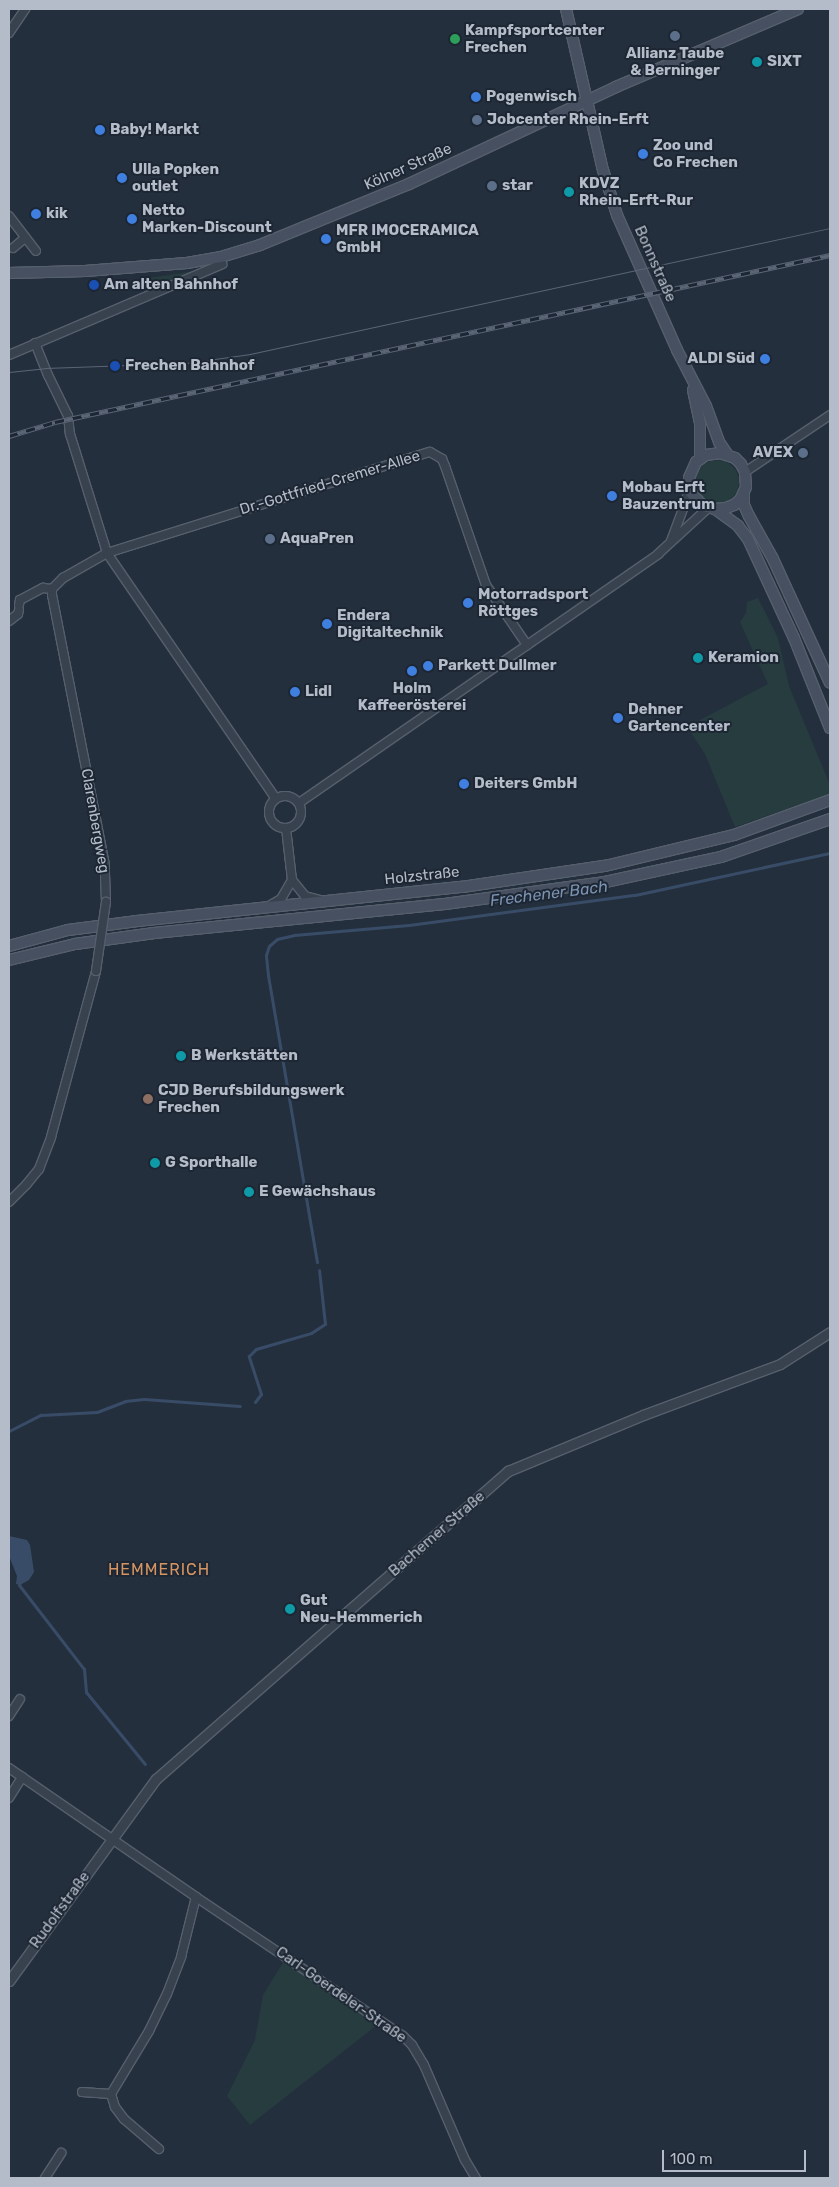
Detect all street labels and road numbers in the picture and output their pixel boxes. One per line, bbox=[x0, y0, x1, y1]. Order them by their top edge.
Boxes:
street label: Kölner Straße bbox=[361, 140, 455, 194]
street label: Bonnstraße bbox=[630, 223, 680, 305]
street label: Dr.-Gottfried-Cremer-Allee bbox=[238, 447, 422, 519]
street label: Clarenbergweg bbox=[77, 767, 113, 875]
street label: Holzstraße bbox=[384, 863, 460, 889]
street label: Bachemer Straße bbox=[385, 1487, 489, 1581]
street label: Rudolfstraße bbox=[26, 1868, 94, 1952]
street label: Carl-Goerdeler-Straße bbox=[272, 1943, 410, 2047]

